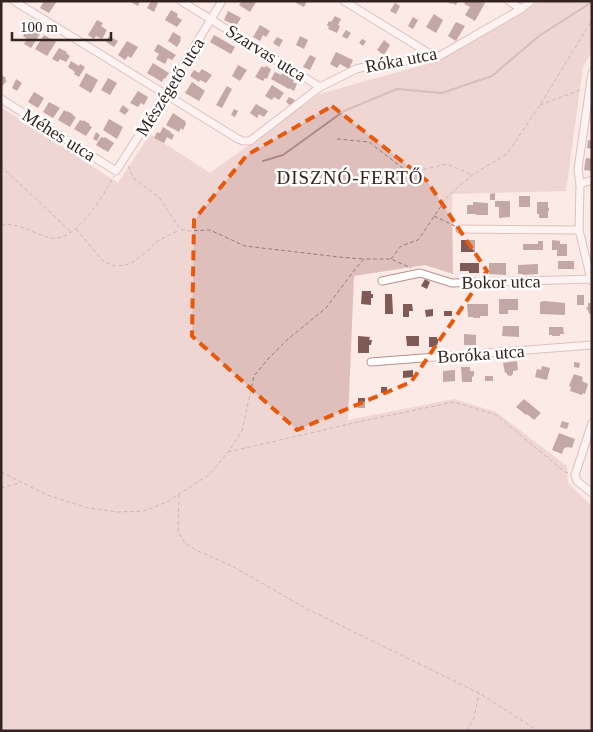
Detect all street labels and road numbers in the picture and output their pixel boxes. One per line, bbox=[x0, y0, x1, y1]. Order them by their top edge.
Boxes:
street label: Szarvas utca bbox=[222, 21, 310, 85]
street label: Mészégető utca bbox=[132, 34, 208, 140]
street label: Róka utca bbox=[364, 43, 438, 77]
street label: Méhes utca bbox=[19, 105, 99, 165]
street label: Bokor utca bbox=[461, 271, 541, 293]
street label: Boróka utca bbox=[437, 341, 525, 367]

